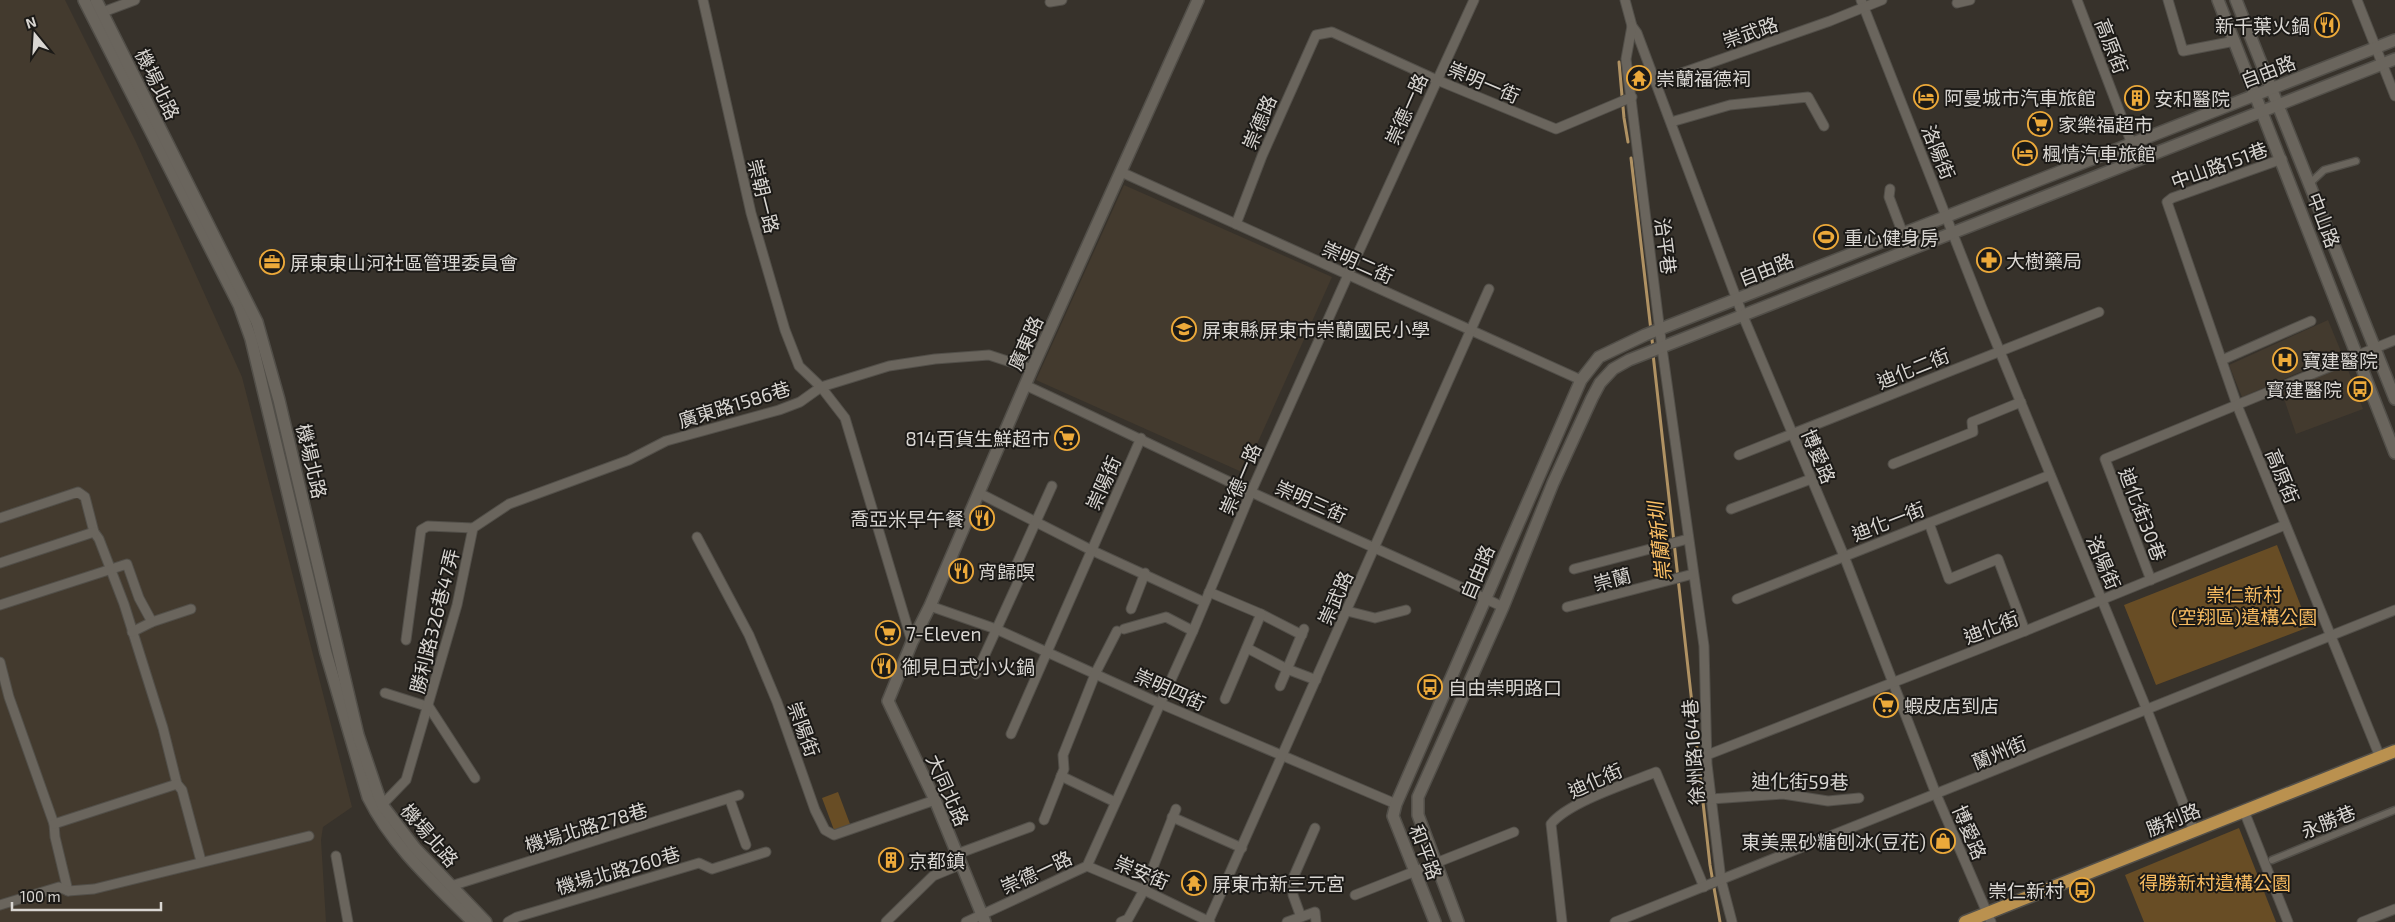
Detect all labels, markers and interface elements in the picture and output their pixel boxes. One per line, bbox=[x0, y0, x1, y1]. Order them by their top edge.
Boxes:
north arrow bbox=[10, 10, 60, 60]
street label: 崇武路 bbox=[1719, 12, 1781, 52]
restaurant icon: 新千葉火鍋 bbox=[2314, 12, 2340, 38]
text: N bbox=[23, 13, 38, 32]
place label: 新千葉火鍋 bbox=[2215, 14, 2310, 37]
street label: 高原街 bbox=[2091, 15, 2133, 77]
street label: 機場北路 bbox=[131, 45, 185, 123]
street label: 自由路 bbox=[2237, 50, 2299, 92]
street label: 崇明一街 bbox=[1445, 57, 1523, 107]
temple icon: 崇蘭福德祠 bbox=[1626, 65, 1652, 91]
place label: 崇蘭福德祠 bbox=[1656, 67, 1751, 90]
street label: 崇德一路 bbox=[1380, 70, 1432, 148]
hotel icon: 阿曼城市汽車旅館 bbox=[1913, 84, 1939, 110]
building icon: 安和醫院 bbox=[2124, 85, 2150, 111]
place label: 阿曼城市汽車旅館 bbox=[1944, 86, 2096, 109]
place label: 安和醫院 bbox=[2154, 87, 2230, 110]
street label: 崇德路 bbox=[1237, 91, 1281, 153]
supermarket icon: 家樂福超市 bbox=[2027, 111, 2053, 137]
place label: 家樂福超市 bbox=[2058, 113, 2153, 136]
street label: 洛陽街 bbox=[1918, 121, 1960, 183]
street label: 中山路151巷 bbox=[2167, 137, 2271, 193]
hotel icon: 楓情汽車旅館 bbox=[2012, 140, 2038, 166]
place label: 楓情汽車旅館 bbox=[2042, 142, 2156, 165]
street label: 崇朝一路 bbox=[744, 156, 784, 236]
street label: 中山路 bbox=[2303, 189, 2345, 251]
street label: 治平巷 bbox=[1651, 216, 1681, 276]
sports icon: 重心健身房 bbox=[1813, 224, 1839, 250]
place label: 重心健身房 bbox=[1844, 226, 1939, 249]
street label: 崇明二街 bbox=[1319, 236, 1397, 288]
pharmacy icon: 大樹藥局 bbox=[1976, 247, 2002, 273]
street label: 自由路 bbox=[1735, 248, 1797, 290]
office icon: 屏東東山河社區管理委員會 bbox=[259, 249, 285, 275]
place label: 大樹藥局 bbox=[2006, 249, 2082, 272]
place label: 屏東東山河社區管理委員會 bbox=[290, 251, 518, 274]
street label: 廣東路 bbox=[1003, 312, 1047, 374]
school or university icon: 屏東縣屏東市崇蘭國民小學 bbox=[1171, 316, 1197, 342]
place label: 屏東縣屏東市崇蘭國民小學 bbox=[1202, 318, 1430, 341]
street label: 迪化二街 bbox=[1873, 343, 1953, 393]
hospital icon: 寶建醫院 bbox=[2272, 347, 2298, 373]
place label: 寶建醫院 bbox=[2302, 349, 2378, 372]
street label: 廣東路1586巷 bbox=[675, 376, 793, 432]
bus stop icon: 寳建醫院 bbox=[2347, 376, 2373, 402]
place label: 寳建醫院 bbox=[2266, 378, 2342, 401]
street label: 機場北路 bbox=[292, 421, 332, 501]
supermarket icon: 814百貨生鮮超市 bbox=[1054, 425, 1080, 451]
street label: 博愛路 bbox=[1797, 425, 1841, 487]
place label: 814百貨生鮮超市 bbox=[905, 427, 1050, 450]
street label: 崇德一路 bbox=[1215, 440, 1265, 518]
street label: 高原街 bbox=[2262, 445, 2304, 507]
street label: 崇陽街 bbox=[1081, 452, 1125, 514]
street label: 迪化街30巷 bbox=[2115, 464, 2171, 564]
street label: 崇明三街 bbox=[1272, 475, 1350, 527]
street label: 迪化一街 bbox=[1848, 497, 1928, 545]
water label: 崇蘭新圳 bbox=[1643, 498, 1675, 583]
restaurant icon: 喬亞米早午餐 bbox=[969, 505, 995, 531]
place label: 喬亞米早午餐 bbox=[850, 507, 964, 530]
street label: 洛陽街 bbox=[2082, 531, 2126, 593]
street label: 自由路 bbox=[1455, 541, 1499, 603]
street label: 勝利路326巷47弄 bbox=[405, 546, 463, 696]
restaurant icon: 宵歸暝 bbox=[948, 558, 974, 584]
place label: 宵歸暝 bbox=[978, 560, 1035, 583]
street label: 崇蘭 bbox=[1591, 563, 1633, 595]
street label: 崇武路 bbox=[1313, 567, 1357, 629]
park label: 崇仁新村 (空翔區)遺構公園 bbox=[2171, 583, 2317, 628]
street label: 迪化街 bbox=[1960, 606, 2022, 648]
supermarket icon: 7-Eleven bbox=[875, 620, 901, 646]
place label: 7-Eleven bbox=[906, 622, 982, 645]
restaurant icon: 御見日式小火鍋 bbox=[871, 653, 897, 679]
place label: 御見日式小火鍋 bbox=[902, 655, 1035, 678]
street label: 崇明四街 bbox=[1131, 663, 1209, 715]
bus stop icon: 自由崇明路口 bbox=[1417, 674, 1443, 700]
place label: 自由崇明路口 bbox=[1448, 676, 1562, 699]
supermarket icon: 蝦皮店到店 bbox=[1873, 692, 1899, 718]
place label: 蝦皮店到店 bbox=[1904, 694, 1999, 717]
street label: 崇陽街 bbox=[783, 698, 825, 760]
street label: 徐州路164巷 bbox=[1678, 698, 1708, 806]
street label: 蘭州街 bbox=[1968, 731, 2030, 773]
street label: 大同北路 bbox=[922, 751, 974, 829]
street label: 迪化街 bbox=[1564, 758, 1626, 802]
street label: 迪化街59巷 bbox=[1751, 769, 1849, 793]
street label: 機場北路278巷 bbox=[522, 797, 650, 857]
street label: 勝利路 bbox=[2142, 798, 2204, 840]
street label: 機場北路 bbox=[396, 799, 464, 871]
street label: 永勝巷 bbox=[2297, 800, 2359, 842]
street label: 博愛路 bbox=[1948, 801, 1992, 863]
street label: 和平路 bbox=[1405, 821, 1447, 883]
shop icon: 東美黑砂糖刨冰(豆花) bbox=[1930, 828, 1956, 854]
place label: 東美黑砂糖刨冰(豆花) bbox=[1741, 830, 1926, 853]
street label: 機場北路260巷 bbox=[553, 841, 683, 899]
street label: 崇德一路 bbox=[997, 846, 1075, 898]
building icon: 京都鎮 bbox=[878, 847, 904, 873]
place label: 京都鎮 bbox=[908, 849, 965, 872]
street label: 崇安街 bbox=[1111, 850, 1173, 894]
temple icon: 屏東市新三元宮 bbox=[1181, 870, 1207, 896]
park label: 得勝新村遺構公園 bbox=[2139, 871, 2291, 894]
place label: 屏東市新三元宮 bbox=[1212, 872, 1345, 895]
bus stop icon: 崇仁新村 bbox=[2069, 877, 2095, 903]
place label: 崇仁新村 bbox=[1988, 879, 2064, 902]
scale bar bbox=[12, 880, 161, 912]
text: 100 m bbox=[20, 887, 61, 905]

